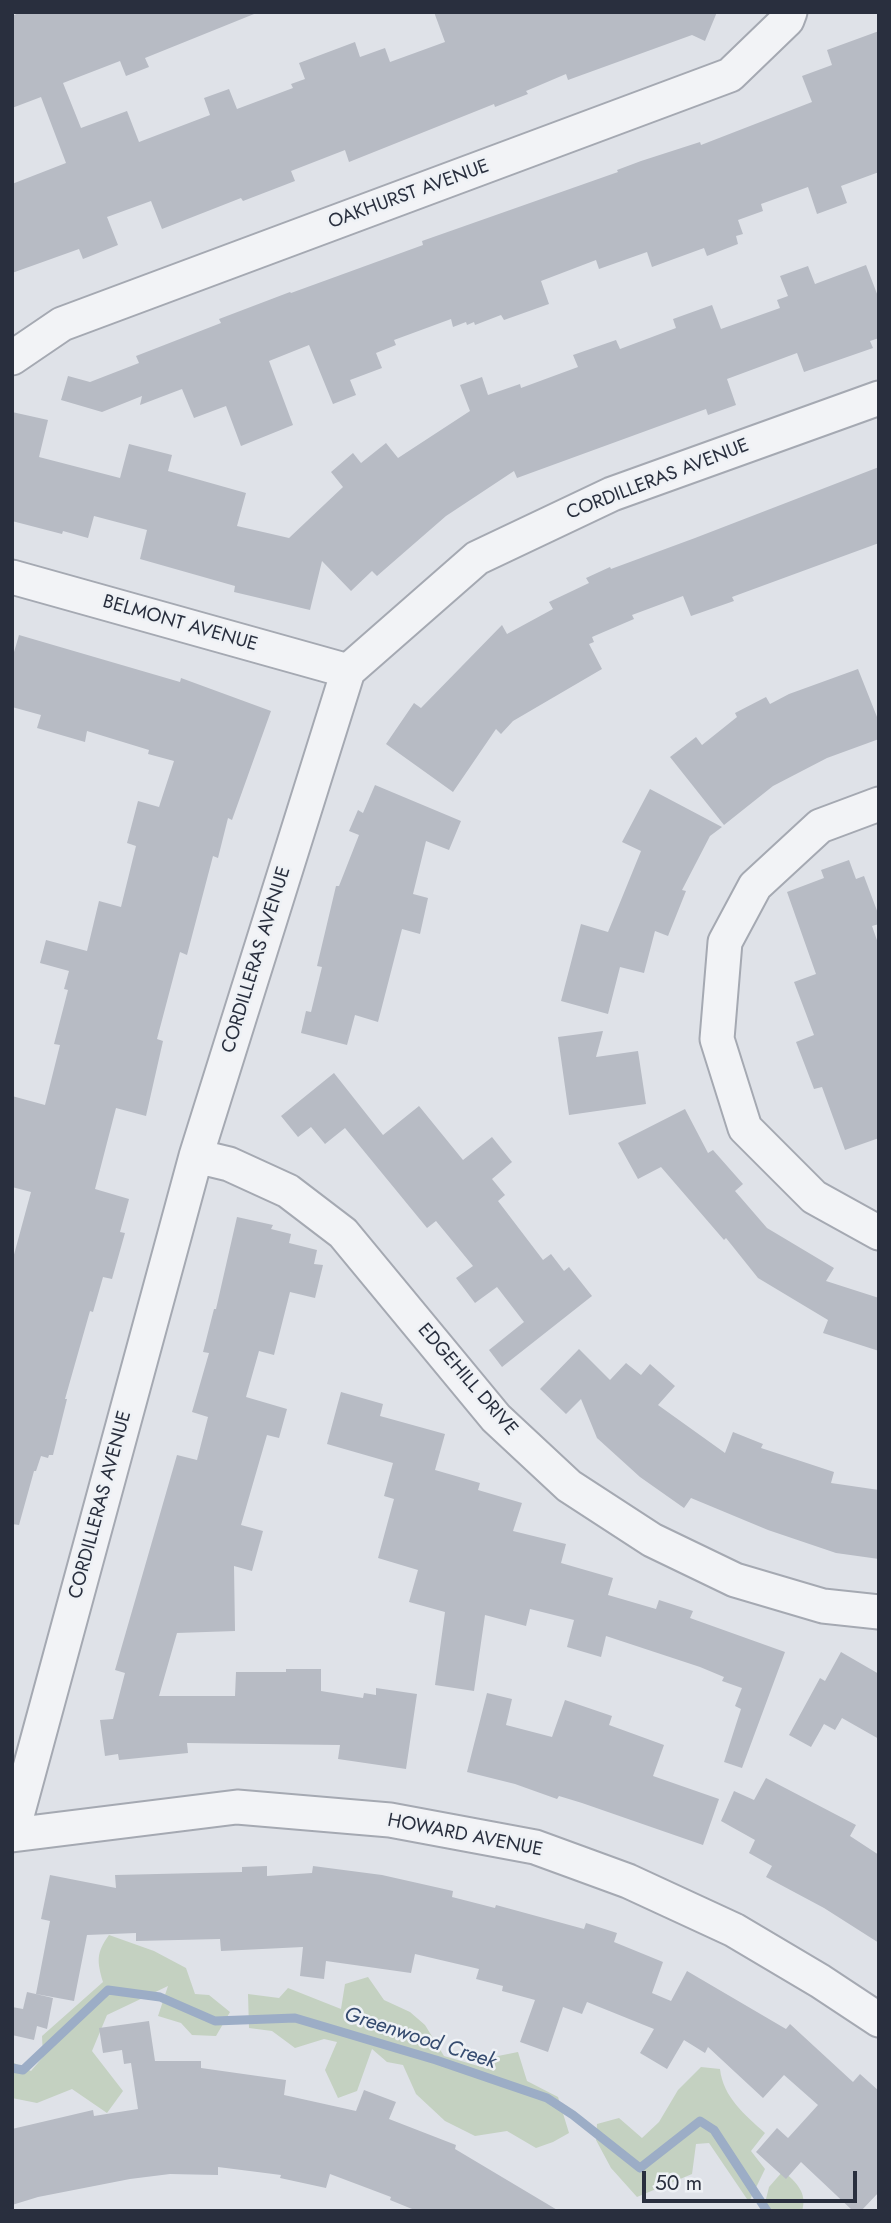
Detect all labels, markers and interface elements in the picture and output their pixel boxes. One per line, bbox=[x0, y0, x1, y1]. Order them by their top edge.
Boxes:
street label: OAKHURST AVENUE bbox=[325, 155, 493, 235]
street label: CORDILLERAS AVENUE bbox=[563, 435, 753, 525]
street label: BELMONT AVENUE bbox=[100, 591, 260, 657]
street label: CORDILLERAS AVENUE bbox=[218, 864, 296, 1056]
street label: EDGEHILL DRIVE bbox=[412, 1319, 522, 1441]
street label: CORDILLERAS AVENUE bbox=[65, 1408, 137, 1602]
street label: HOWARD AVENUE bbox=[386, 1810, 544, 1862]
water label: Greenwood Creek bbox=[341, 2003, 499, 2075]
scale bar bbox=[646, 2156, 861, 2200]
text: 50 m bbox=[655, 2168, 702, 2198]

